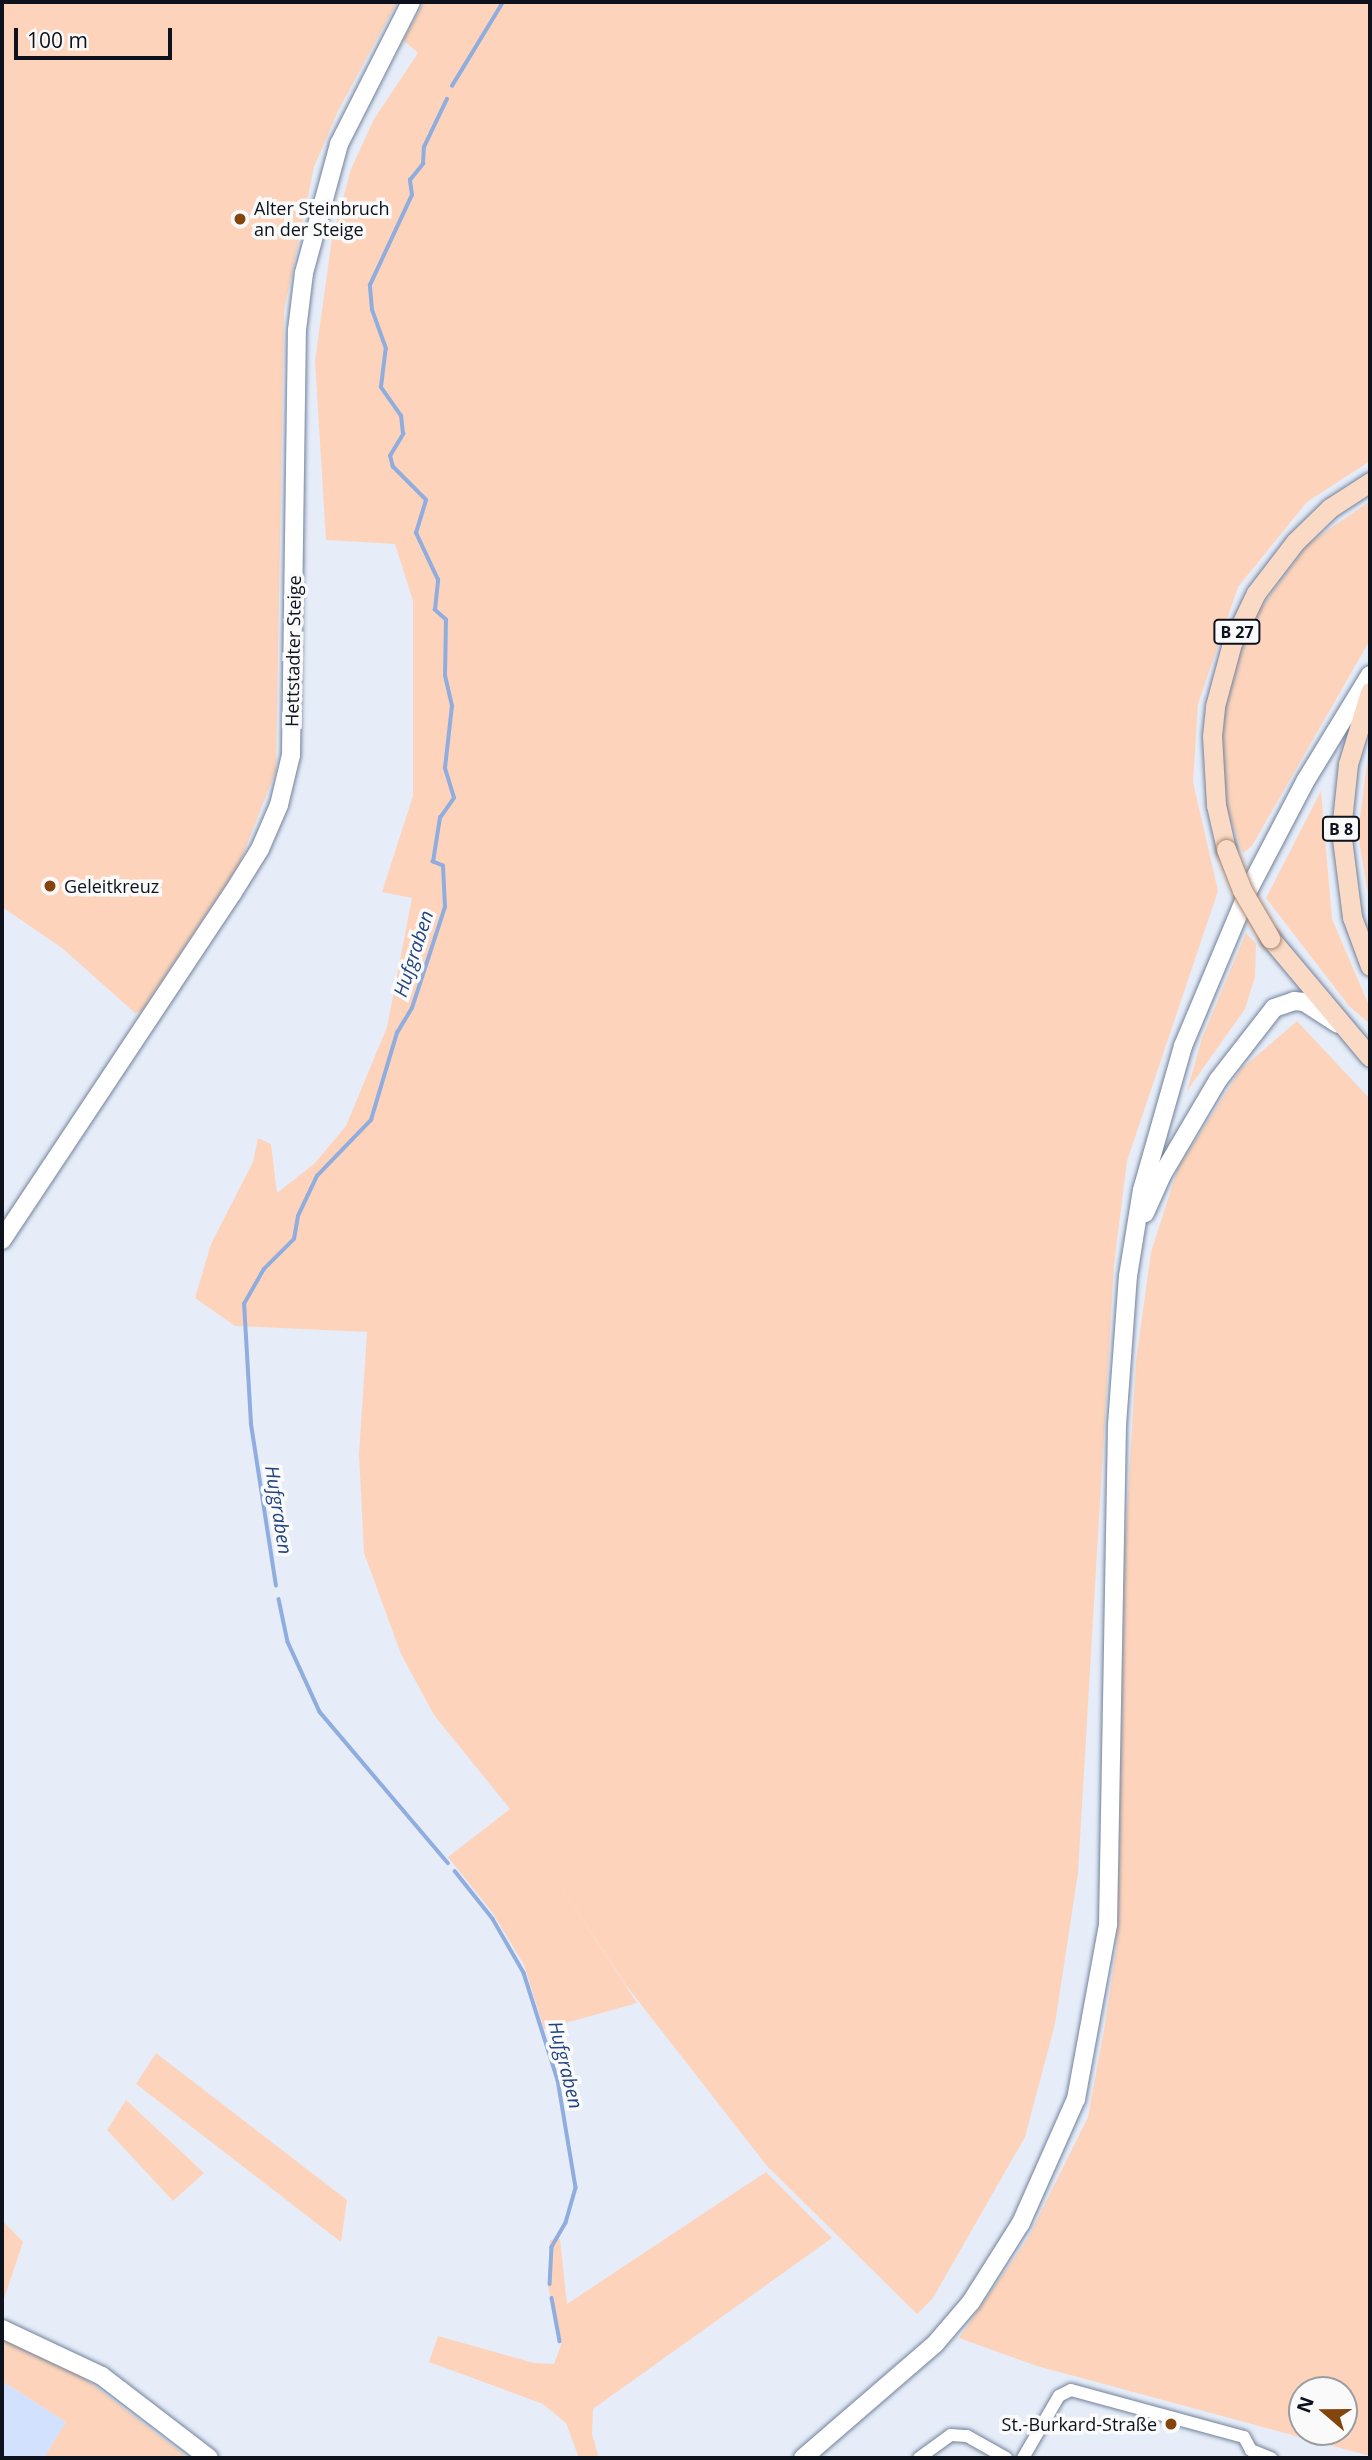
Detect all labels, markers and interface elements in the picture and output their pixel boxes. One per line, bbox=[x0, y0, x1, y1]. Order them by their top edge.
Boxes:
scale bar bbox=[18, 14, 175, 58]
text: 100 m bbox=[27, 26, 88, 54]
place label: Alter Steinbruch an der Steige bbox=[254, 198, 390, 241]
marker: Alter Steinbruch an der Steige bbox=[232, 211, 248, 227]
street label: Hettstadter Steige bbox=[281, 575, 305, 727]
road number: B 27 bbox=[1212, 620, 1262, 645]
road number: B 8 bbox=[1322, 816, 1360, 842]
place label: Geleitkreuz bbox=[64, 875, 159, 897]
marker: Geleitkreuz bbox=[42, 878, 58, 894]
water label: Hufgraben bbox=[389, 908, 439, 1000]
water label: Hufgraben bbox=[260, 1464, 296, 1556]
water label: Hufgraben bbox=[543, 2019, 587, 2111]
north arrow bbox=[1288, 2376, 1358, 2446]
text: N bbox=[1290, 2393, 1320, 2416]
place label: St.-Burkard-Straße bbox=[1002, 2413, 1157, 2435]
marker: St.-Burkard-Straße bbox=[1163, 2416, 1179, 2432]

